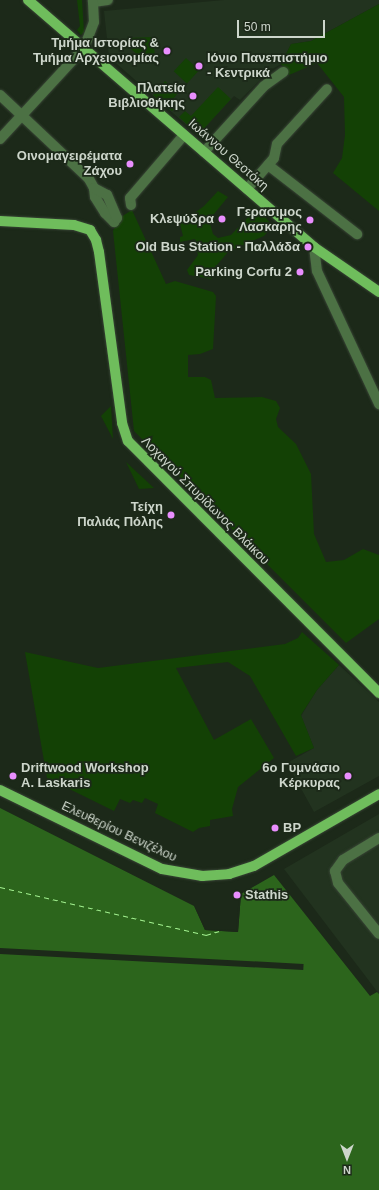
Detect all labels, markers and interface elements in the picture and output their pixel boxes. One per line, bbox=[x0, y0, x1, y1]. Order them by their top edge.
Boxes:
scale bar bbox=[239, 12, 327, 38]
text: 50 m bbox=[244, 20, 271, 34]
place label: Τμήμα Ιστορίας & Τμήμα Αρχειονομίας bbox=[32, 36, 159, 67]
marker: Τμήμα Ιστορίας & Τμήμα Αρχειονομίας bbox=[162, 46, 172, 56]
place label: Ιόνιο Πανεπιστήμιο - Κεντρικά bbox=[207, 51, 327, 82]
marker: Ιόνιο Πανεπιστήμιο - Κεντρικά bbox=[194, 61, 204, 71]
place label: Πλατεία Βιβλιοθήκης bbox=[108, 81, 185, 112]
marker: Πλατεία Βιβλιοθήκης bbox=[188, 91, 198, 101]
street label: Ιωάννου Θεοτόκη bbox=[185, 116, 271, 194]
place label: Οινομαγειρέματα Ζάχου bbox=[17, 149, 122, 180]
marker: Οινομαγειρέματα Ζάχου bbox=[125, 159, 135, 169]
place label: Γερασιμος Λασκαρης bbox=[237, 205, 302, 236]
place label: Κλεψύδρα bbox=[150, 211, 214, 227]
marker: Κλεψύδρα bbox=[217, 214, 227, 224]
marker: Γερασιμος Λασκαρης bbox=[305, 215, 315, 225]
place label: Old Bus Station - Παλλάδα bbox=[135, 239, 300, 255]
marker: Old Bus Station - Παλλάδα bbox=[303, 242, 313, 252]
place label: Parking Corfu 2 bbox=[195, 264, 292, 280]
marker: Parking Corfu 2 bbox=[295, 267, 305, 277]
street label: Λοχαγού Σπυρίδωνος Βλάικου bbox=[138, 434, 272, 568]
place label: Τείχη Παλιάς Πόλης bbox=[77, 500, 163, 531]
marker: Τείχη Παλιάς Πόλης bbox=[166, 510, 176, 520]
place label: Driftwood Workshop A. Laskaris bbox=[21, 761, 149, 792]
place label: 6ο Γυμνάσιο Κέρκυρας bbox=[262, 761, 340, 792]
marker: Driftwood Workshop A. Laskaris bbox=[8, 771, 18, 781]
marker: 6ο Γυμνάσιο Κέρκυρας bbox=[343, 771, 353, 781]
street label: Ελευθερίου Βενιζέλου bbox=[59, 798, 179, 866]
place label: BP bbox=[283, 820, 301, 836]
marker: BP bbox=[270, 823, 280, 833]
place label: Stathis bbox=[245, 887, 288, 903]
marker: Stathis bbox=[232, 890, 242, 900]
north arrow bbox=[327, 1138, 367, 1178]
text: N bbox=[343, 1164, 351, 1176]

